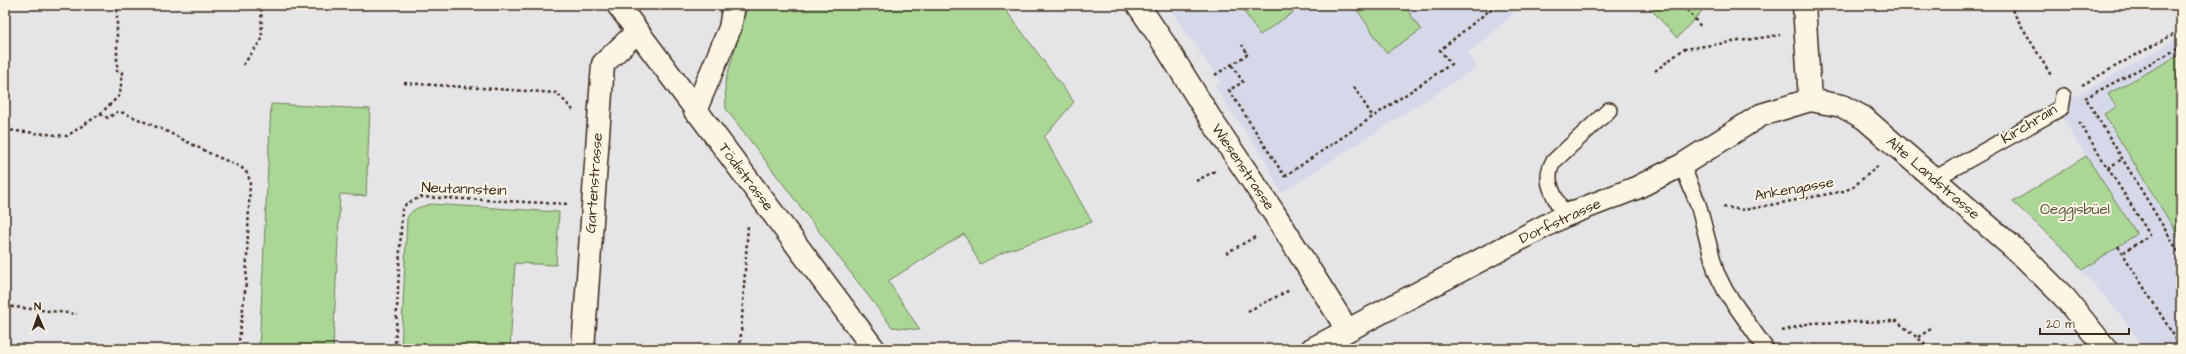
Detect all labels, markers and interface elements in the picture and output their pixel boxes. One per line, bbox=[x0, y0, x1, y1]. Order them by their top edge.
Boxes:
street label: Kirchrain bbox=[1997, 99, 2062, 149]
street label: Wiesenstrasse bbox=[1206, 120, 1280, 214]
street label: Alte Landstrasse bbox=[1882, 131, 1984, 225]
street label: Gartenstrasse bbox=[580, 132, 608, 234]
street label: Tödistrasse bbox=[713, 139, 779, 215]
street label: Ankengasse bbox=[1753, 172, 1836, 207]
street label: Neutannstein bbox=[421, 177, 507, 201]
street label: Dorfstrasse bbox=[1516, 193, 1604, 249]
park label: Oeggisbüel bbox=[2040, 199, 2110, 221]
north arrow bbox=[18, 296, 58, 336]
text: N bbox=[34, 299, 41, 314]
scale bar bbox=[2040, 310, 2129, 336]
text: 20 m bbox=[2046, 316, 2075, 333]

